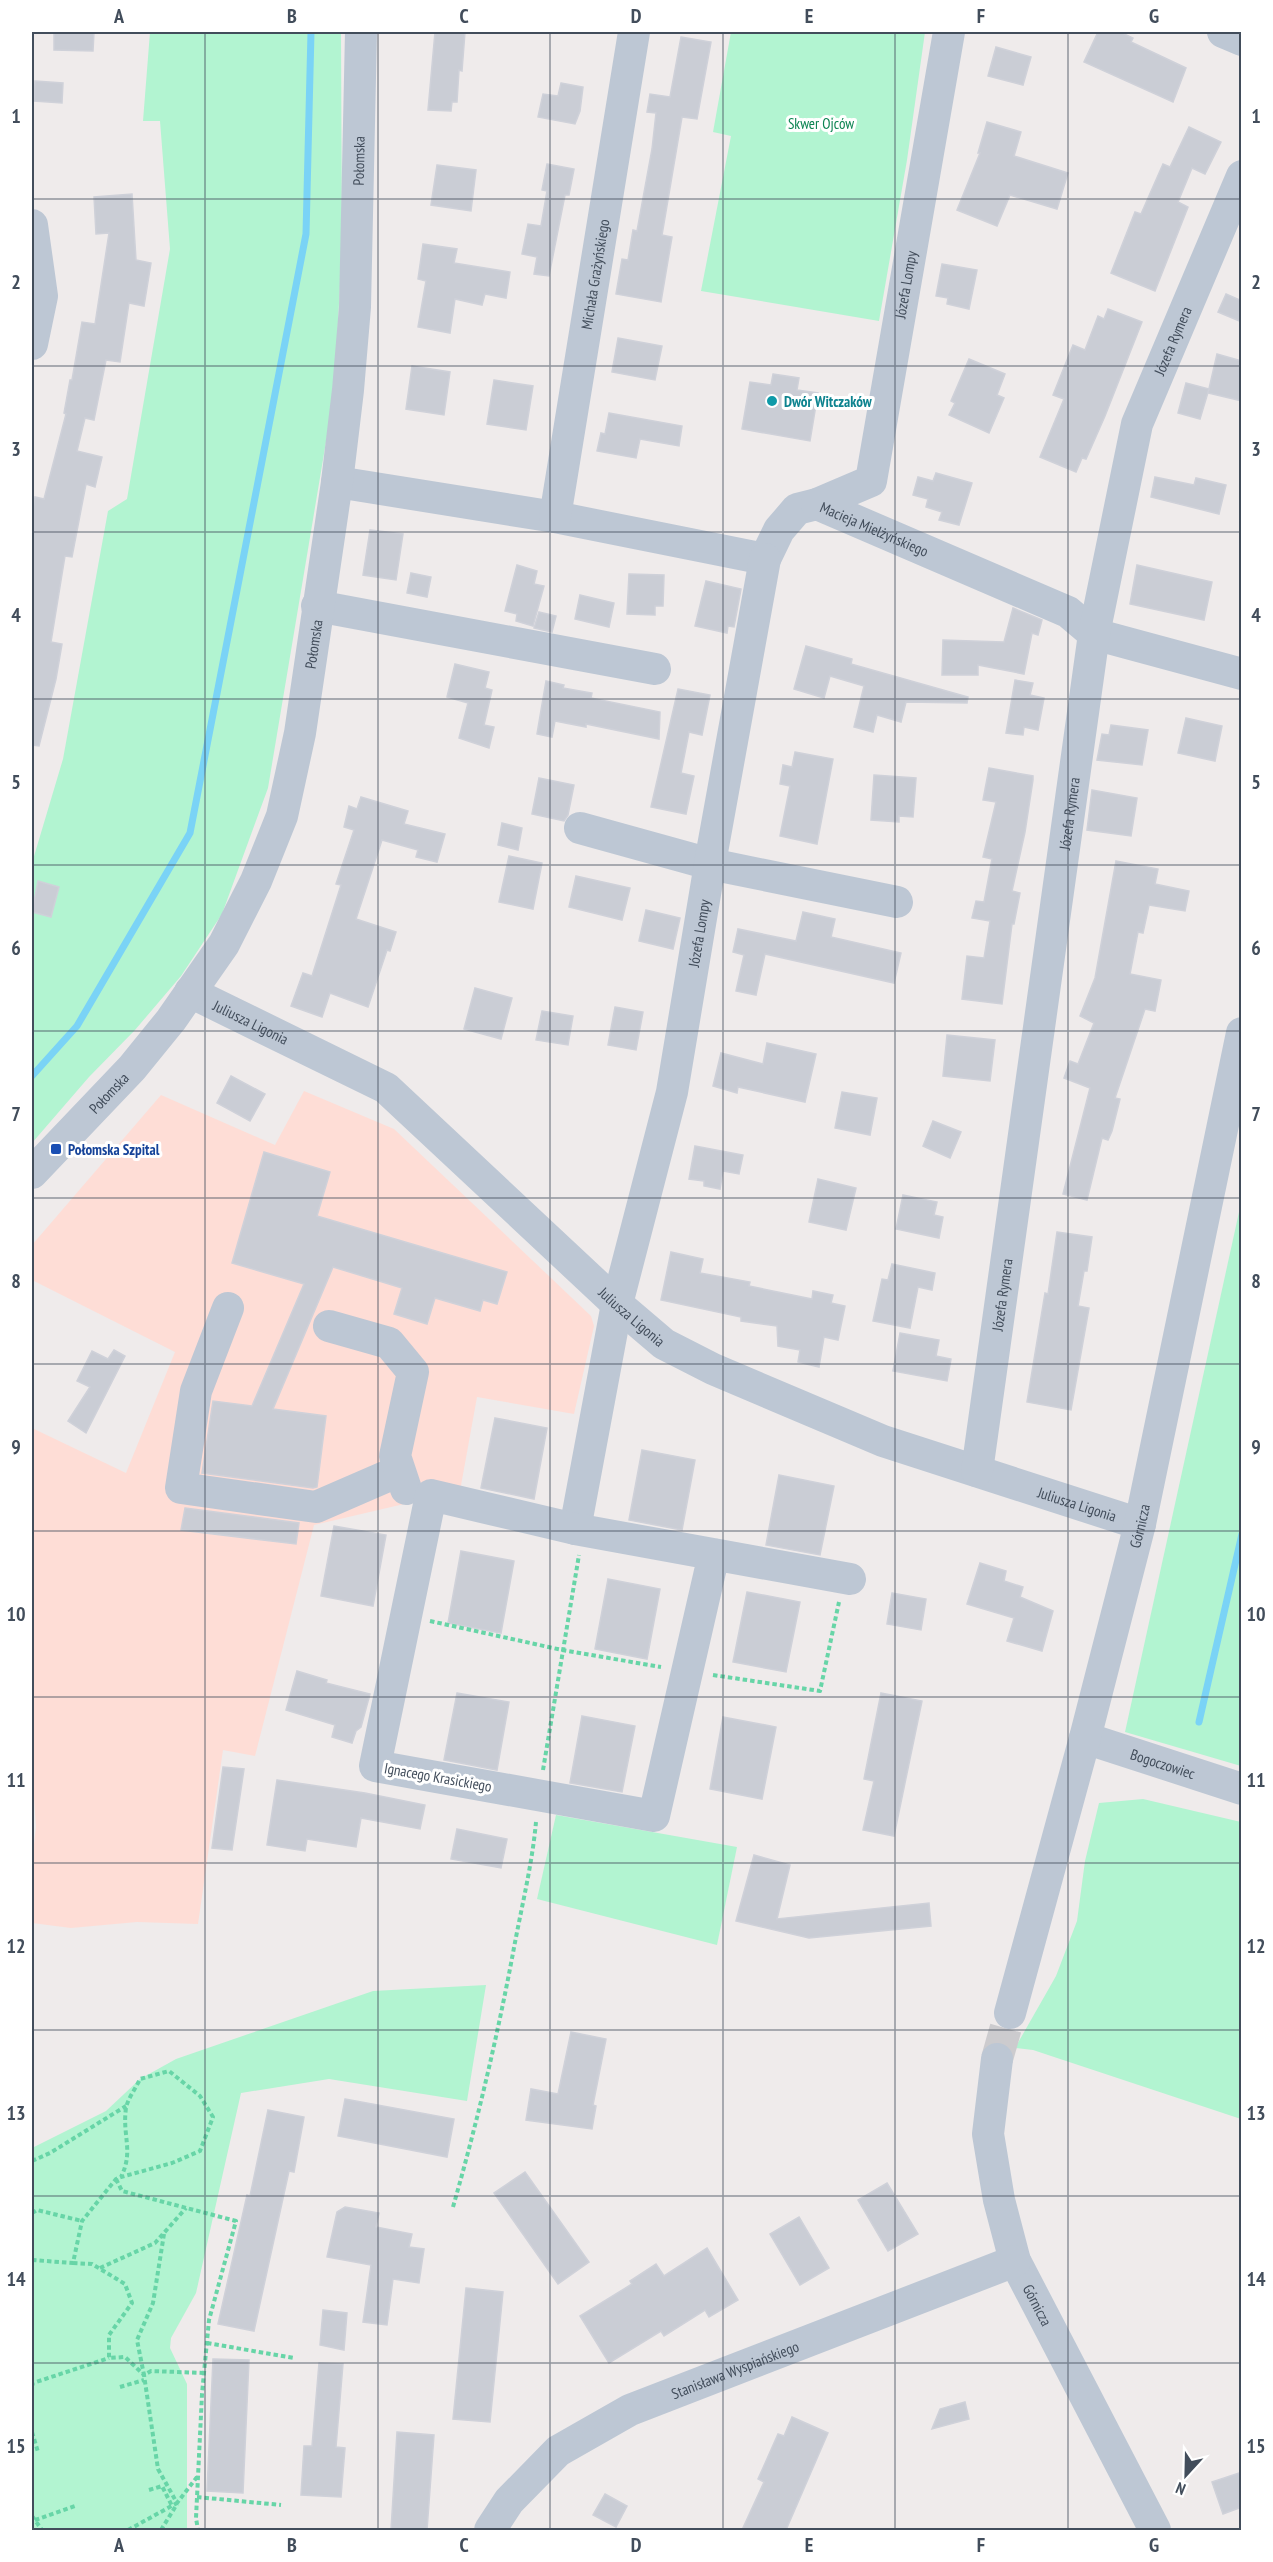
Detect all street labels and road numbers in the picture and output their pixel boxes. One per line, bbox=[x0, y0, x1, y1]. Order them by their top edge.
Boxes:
street label: Połomska bbox=[348, 136, 368, 186]
street label: Michała Grażyńskiego bbox=[576, 217, 613, 331]
street label: Józefa Lompy bbox=[890, 249, 920, 321]
street label: Józefa Rymera bbox=[1149, 303, 1195, 379]
street label: Macieja Mielżyńskiego bbox=[817, 497, 932, 560]
street label: Połomska bbox=[300, 618, 326, 670]
street label: Józefa Rymera bbox=[1054, 776, 1083, 852]
street label: Józefa Lompy bbox=[683, 897, 714, 969]
street label: Juliusza Ligonia bbox=[209, 995, 292, 1048]
street label: Połomska bbox=[85, 1068, 133, 1117]
street label: Józefa Rymera bbox=[987, 1257, 1016, 1333]
street label: Juliusza Ligonia bbox=[594, 1282, 669, 1350]
street label: Juliusza Ligonia bbox=[1035, 1482, 1119, 1525]
street label: Górnicza bbox=[1125, 1502, 1153, 1550]
street label: Bogoczowiec bbox=[1128, 1744, 1198, 1783]
street label: Ignacego Krasickiego bbox=[383, 1758, 493, 1796]
street label: Górnicza bbox=[1019, 2281, 1057, 2329]
street label: Stanisława Wyspiańskiego bbox=[668, 2336, 801, 2403]

